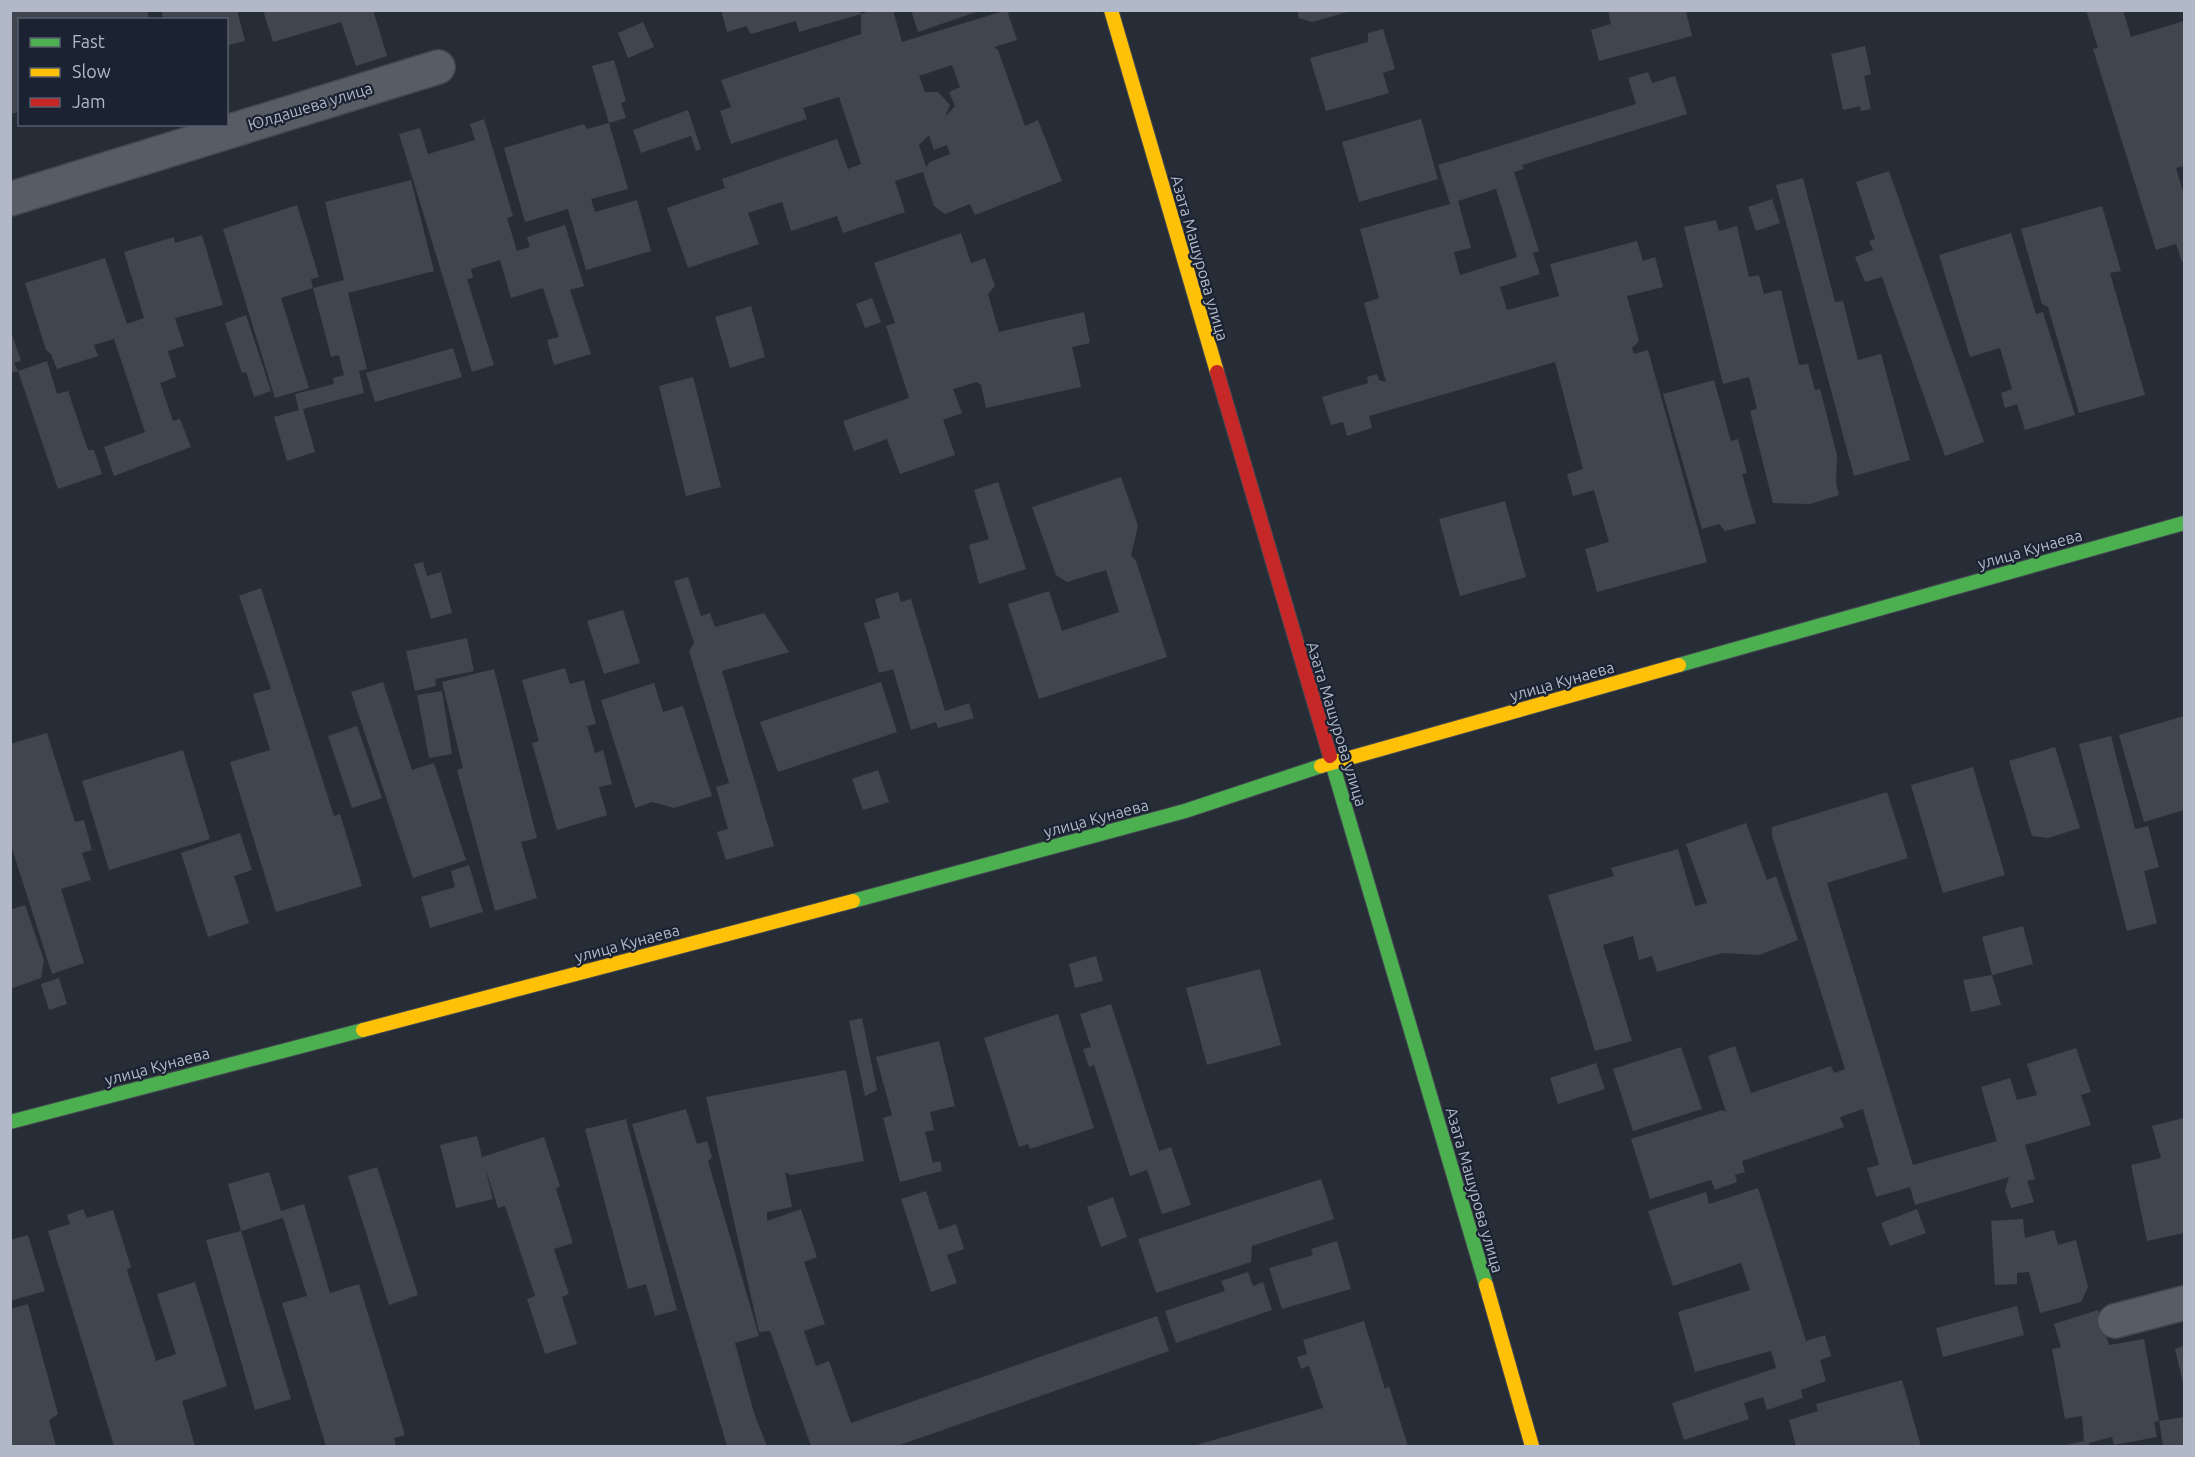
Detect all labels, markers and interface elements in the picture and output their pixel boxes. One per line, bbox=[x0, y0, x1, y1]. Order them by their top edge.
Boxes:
legend bbox=[18, 18, 228, 126]
text: Fast bbox=[72, 31, 105, 51]
text: Slow bbox=[72, 61, 111, 81]
street label: Юлдашева улица bbox=[246, 78, 374, 134]
text: Jam bbox=[72, 91, 106, 111]
street label: Азата Машурова улица bbox=[1168, 173, 1232, 343]
street label: улица Кунаева bbox=[1976, 525, 2084, 573]
street label: Азата Машурова улица bbox=[1303, 639, 1371, 809]
street label: улица Кунаева bbox=[1508, 657, 1616, 705]
street label: улица Кунаева bbox=[1042, 795, 1150, 841]
street label: улица Кунаева bbox=[573, 920, 681, 966]
street label: улица Кунаева bbox=[103, 1043, 211, 1089]
street label: Азата Машурова улица bbox=[1443, 1105, 1507, 1275]

